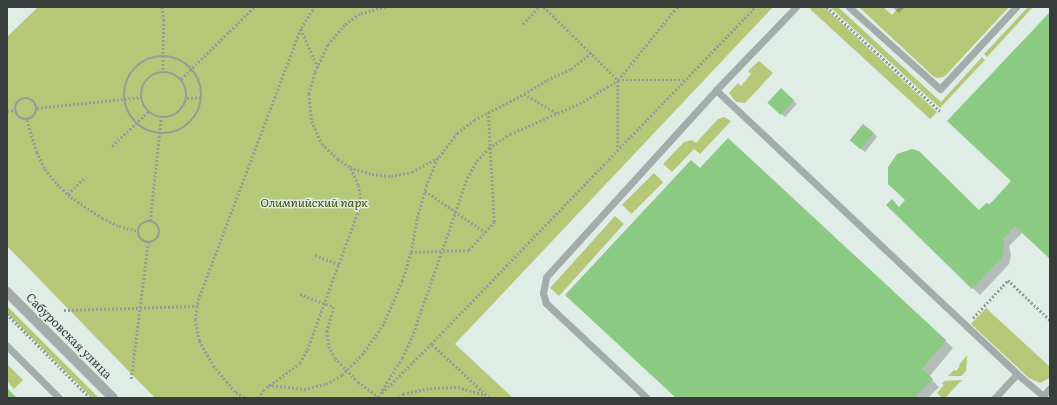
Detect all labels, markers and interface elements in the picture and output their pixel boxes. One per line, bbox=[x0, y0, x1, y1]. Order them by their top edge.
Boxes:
park label: Олимпийский парк bbox=[260, 196, 368, 210]
street label: Сабуровская улица bbox=[23, 290, 115, 382]

